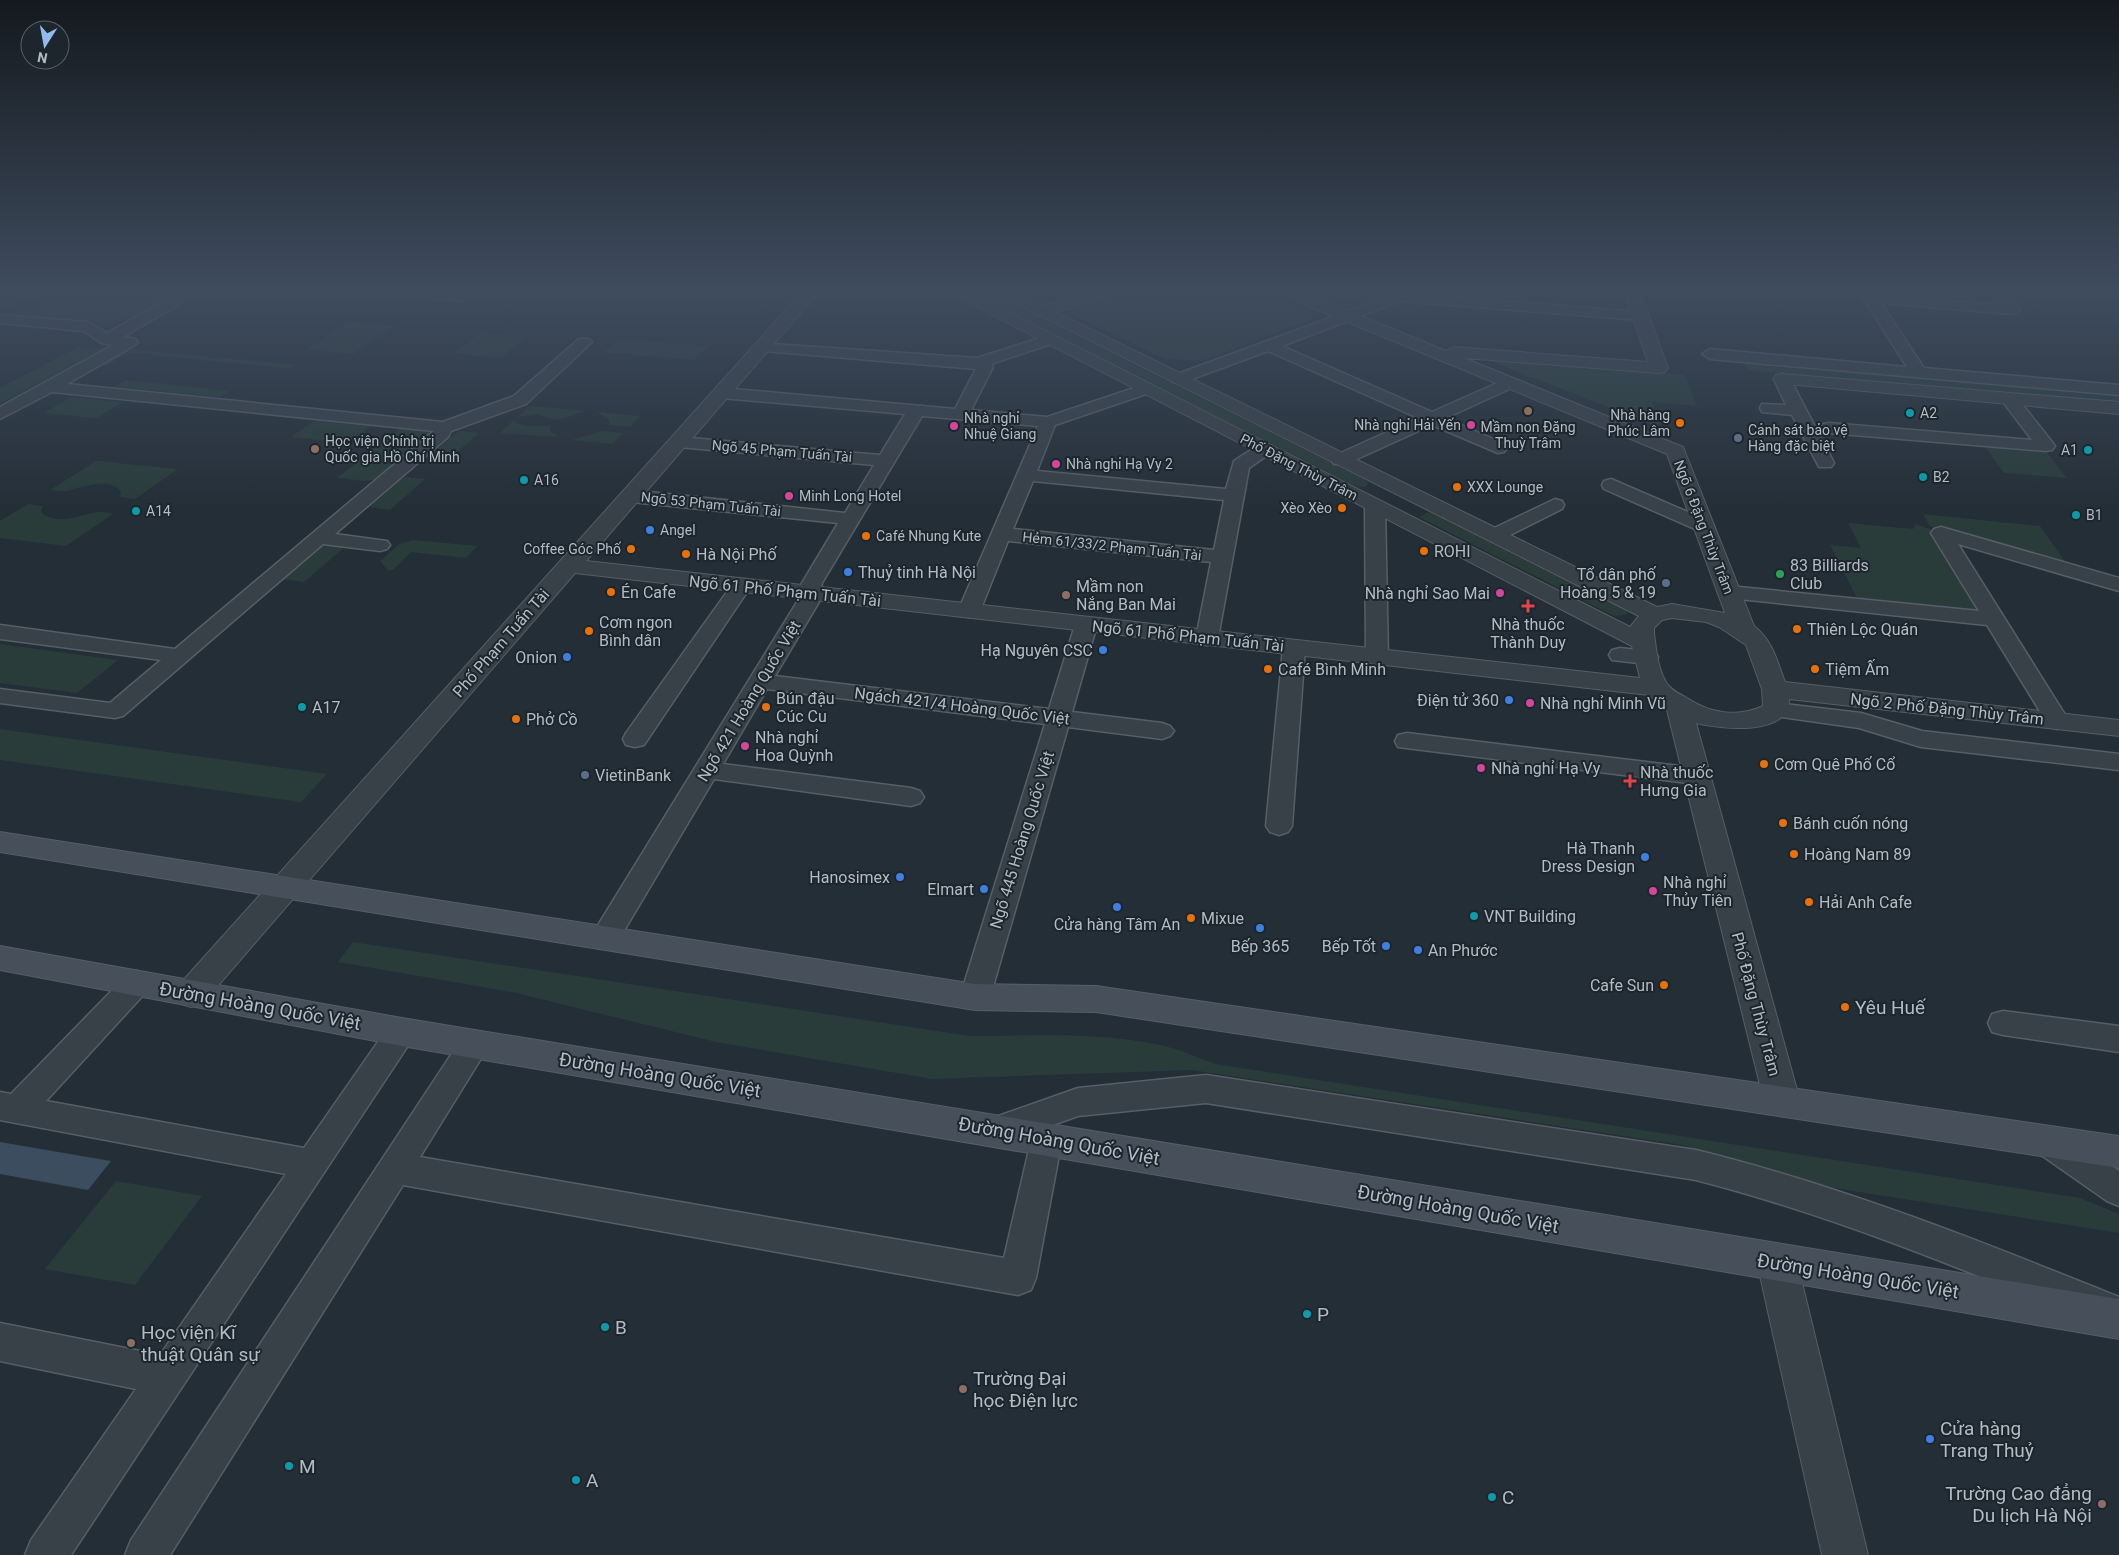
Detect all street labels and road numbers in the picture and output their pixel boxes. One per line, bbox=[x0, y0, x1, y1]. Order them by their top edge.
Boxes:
street label: Phố Đặng Thùy Trâm bbox=[1238, 430, 1360, 504]
street label: Ngõ 45 Phạm Tuấn Tài bbox=[711, 437, 853, 465]
street label: Ngõ 6 Đặng Thùy Trâm bbox=[1671, 458, 1737, 596]
street label: Ngõ 53 Phạm Tuấn Tài bbox=[640, 489, 782, 519]
street label: Hẻm 61/33/2 Phạm Tuấn Tài bbox=[1022, 529, 1202, 563]
street label: Ngõ 61 Phố Phạm Tuấn Tài bbox=[688, 571, 882, 611]
street label: Phố Phạm Tuấn Tài bbox=[449, 585, 553, 701]
street label: Ngõ 61 Phố Phạm Tuấn Tài bbox=[1091, 616, 1285, 656]
street label: Ngõ 421 Hoàng Quốc Việt bbox=[693, 617, 805, 785]
street label: Ngách 421/4 Hoàng Quốc Việt bbox=[853, 683, 1071, 729]
street label: Ngõ 2 Phố Đặng Thùy Trâm bbox=[1849, 689, 2045, 729]
street label: Ngõ 445 Hoàng Quốc Việt bbox=[986, 749, 1058, 931]
street label: Phố Đặng Thùy Trâm bbox=[1728, 930, 1784, 1078]
street label: Đường Hoàng Quốc Việt bbox=[158, 977, 362, 1035]
street label: Đường Hoàng Quốc Việt bbox=[558, 1048, 762, 1102]
street label: Đường Hoàng Quốc Việt bbox=[957, 1112, 1161, 1170]
street label: Đường Hoàng Quốc Việt bbox=[1356, 1180, 1560, 1238]
street label: Đường Hoàng Quốc Việt bbox=[1756, 1249, 1960, 1303]

